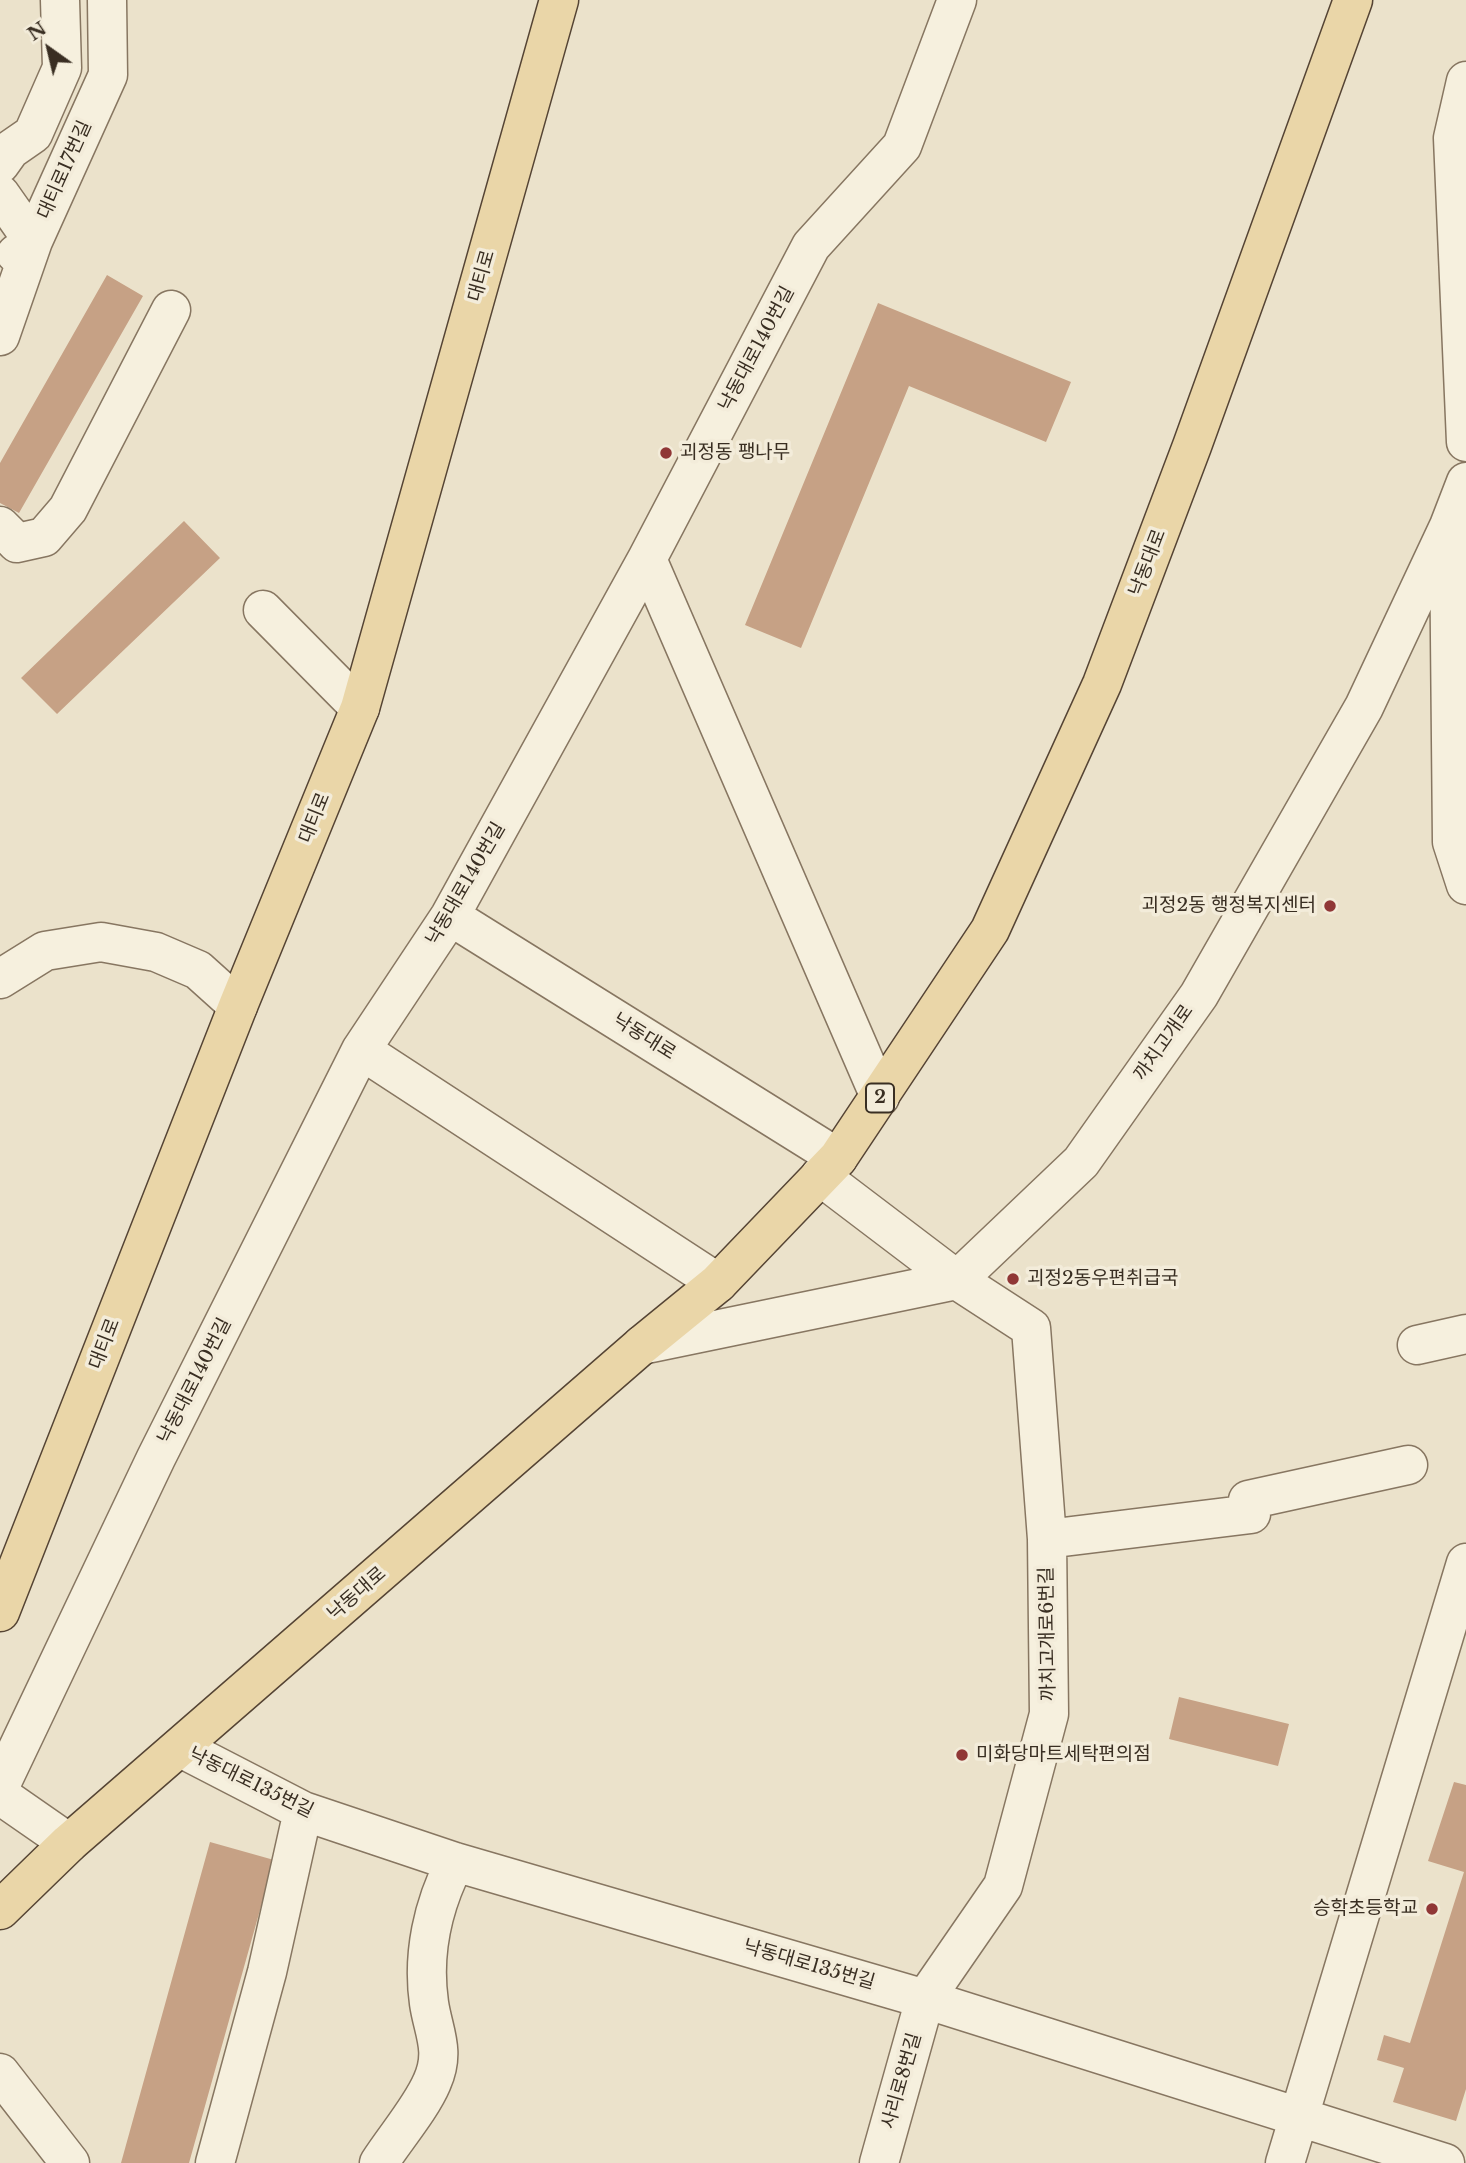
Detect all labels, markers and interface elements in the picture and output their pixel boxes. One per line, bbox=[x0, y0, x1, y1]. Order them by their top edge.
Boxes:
north arrow bbox=[14, 14, 84, 84]
text: N bbox=[23, 17, 51, 46]
street label: 대티로17번길 bbox=[33, 117, 97, 223]
street label: 대티로 bbox=[464, 248, 500, 304]
street label: 낙동대로140번길 bbox=[715, 283, 799, 415]
place label: 괴정동 팽나무 bbox=[680, 442, 790, 464]
marker: 괴정동 팽나무 bbox=[658, 445, 674, 461]
street label: 낙동대로 bbox=[1125, 526, 1171, 600]
street label: 대티로 bbox=[295, 789, 335, 847]
street label: 낙동대로140번길 bbox=[422, 819, 510, 949]
place label: 괴정2동 행정복지센터 bbox=[1142, 895, 1316, 917]
marker: 괴정2동 행정복지센터 bbox=[1322, 898, 1338, 914]
street label: 까치고개로 bbox=[1130, 1001, 1198, 1085]
street label: 낙동대로 bbox=[608, 1009, 680, 1065]
road number: 2 bbox=[866, 1084, 894, 1112]
place label: 괴정2동우편취급국 bbox=[1027, 1268, 1179, 1290]
marker: 괴정2동우편취급국 bbox=[1005, 1271, 1021, 1287]
street label: 낙동대로140번길 bbox=[154, 1314, 236, 1448]
street label: 대티로 bbox=[85, 1315, 125, 1373]
street label: 낙동대로 bbox=[323, 1562, 391, 1626]
street label: 까치고개로6번길 bbox=[1035, 1567, 1061, 1701]
street label: 낙동대로135번길 bbox=[185, 1743, 317, 1823]
place label: 미화당마트세탁편의점 bbox=[976, 1744, 1151, 1766]
marker: 미화당마트세탁편의점 bbox=[954, 1747, 970, 1763]
place label: 승학초등학교 bbox=[1313, 1898, 1418, 1920]
marker: 승학초등학교 bbox=[1424, 1901, 1440, 1917]
street label: 낙동대로135번길 bbox=[741, 1935, 877, 1995]
street label: 사리로8번길 bbox=[877, 2030, 927, 2132]

